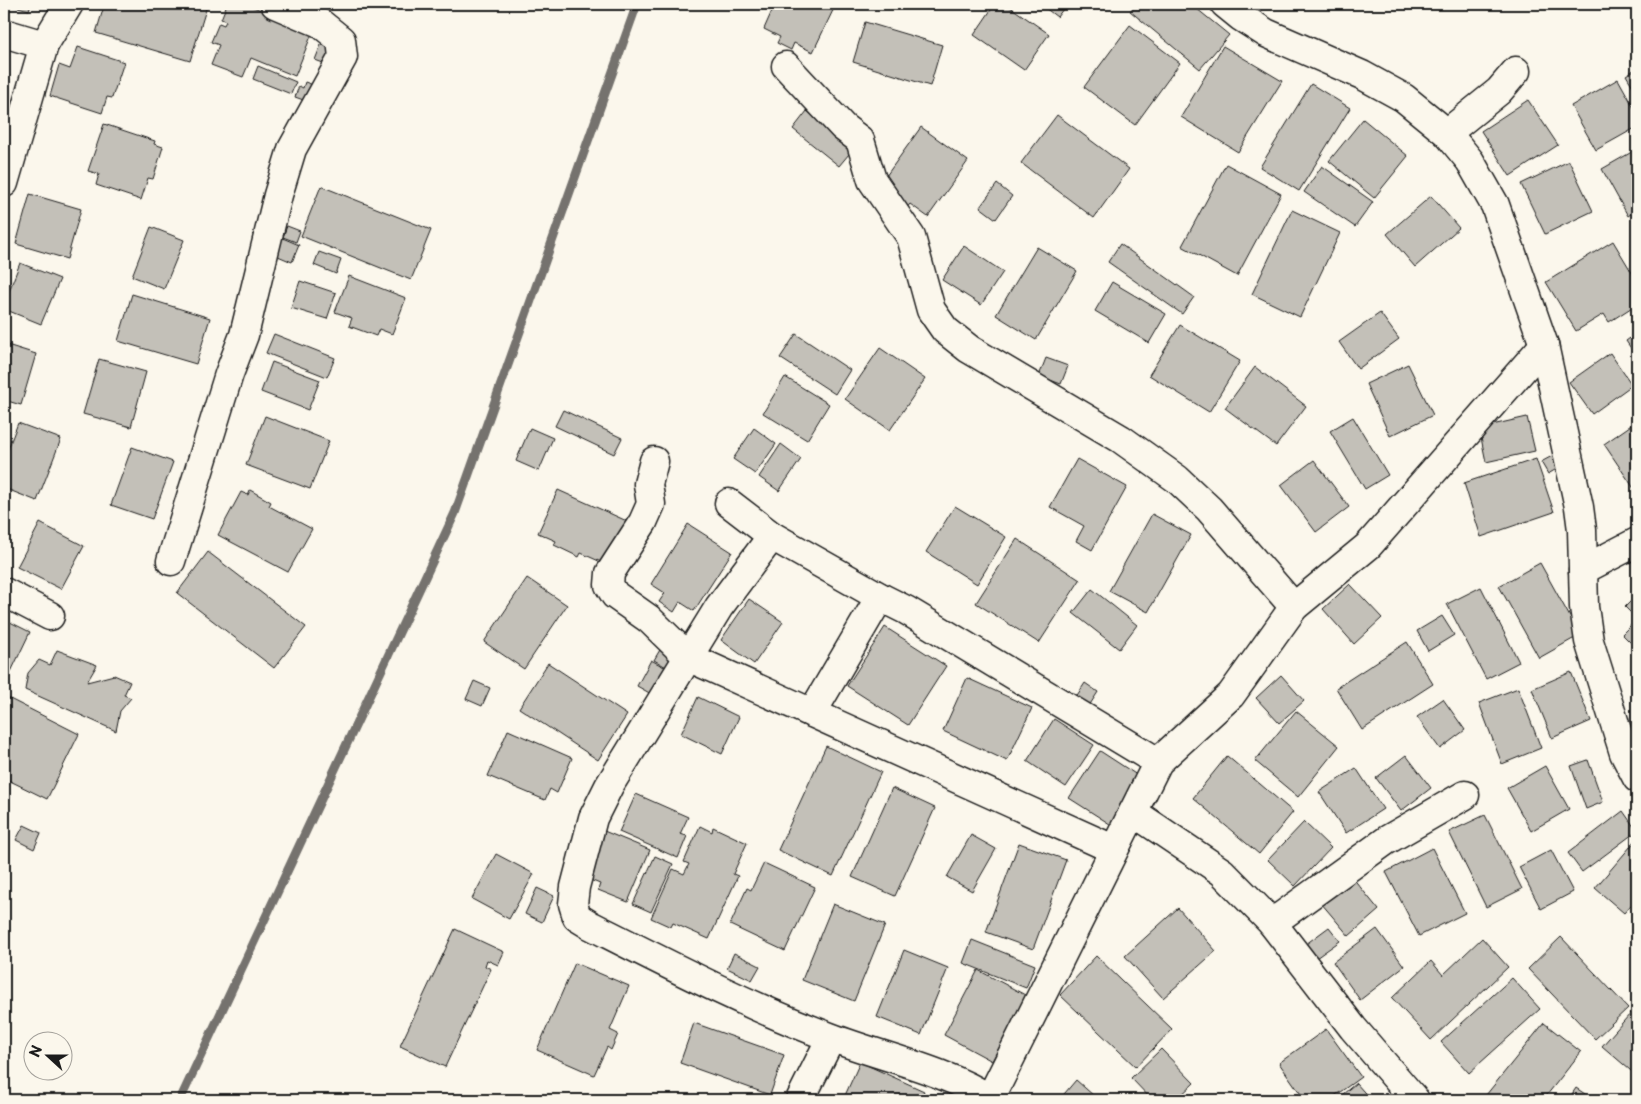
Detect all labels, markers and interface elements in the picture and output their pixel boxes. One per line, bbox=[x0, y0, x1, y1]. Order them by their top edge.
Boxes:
north arrow bbox=[22, 1032, 72, 1082]
text: N bbox=[24, 1042, 47, 1060]

